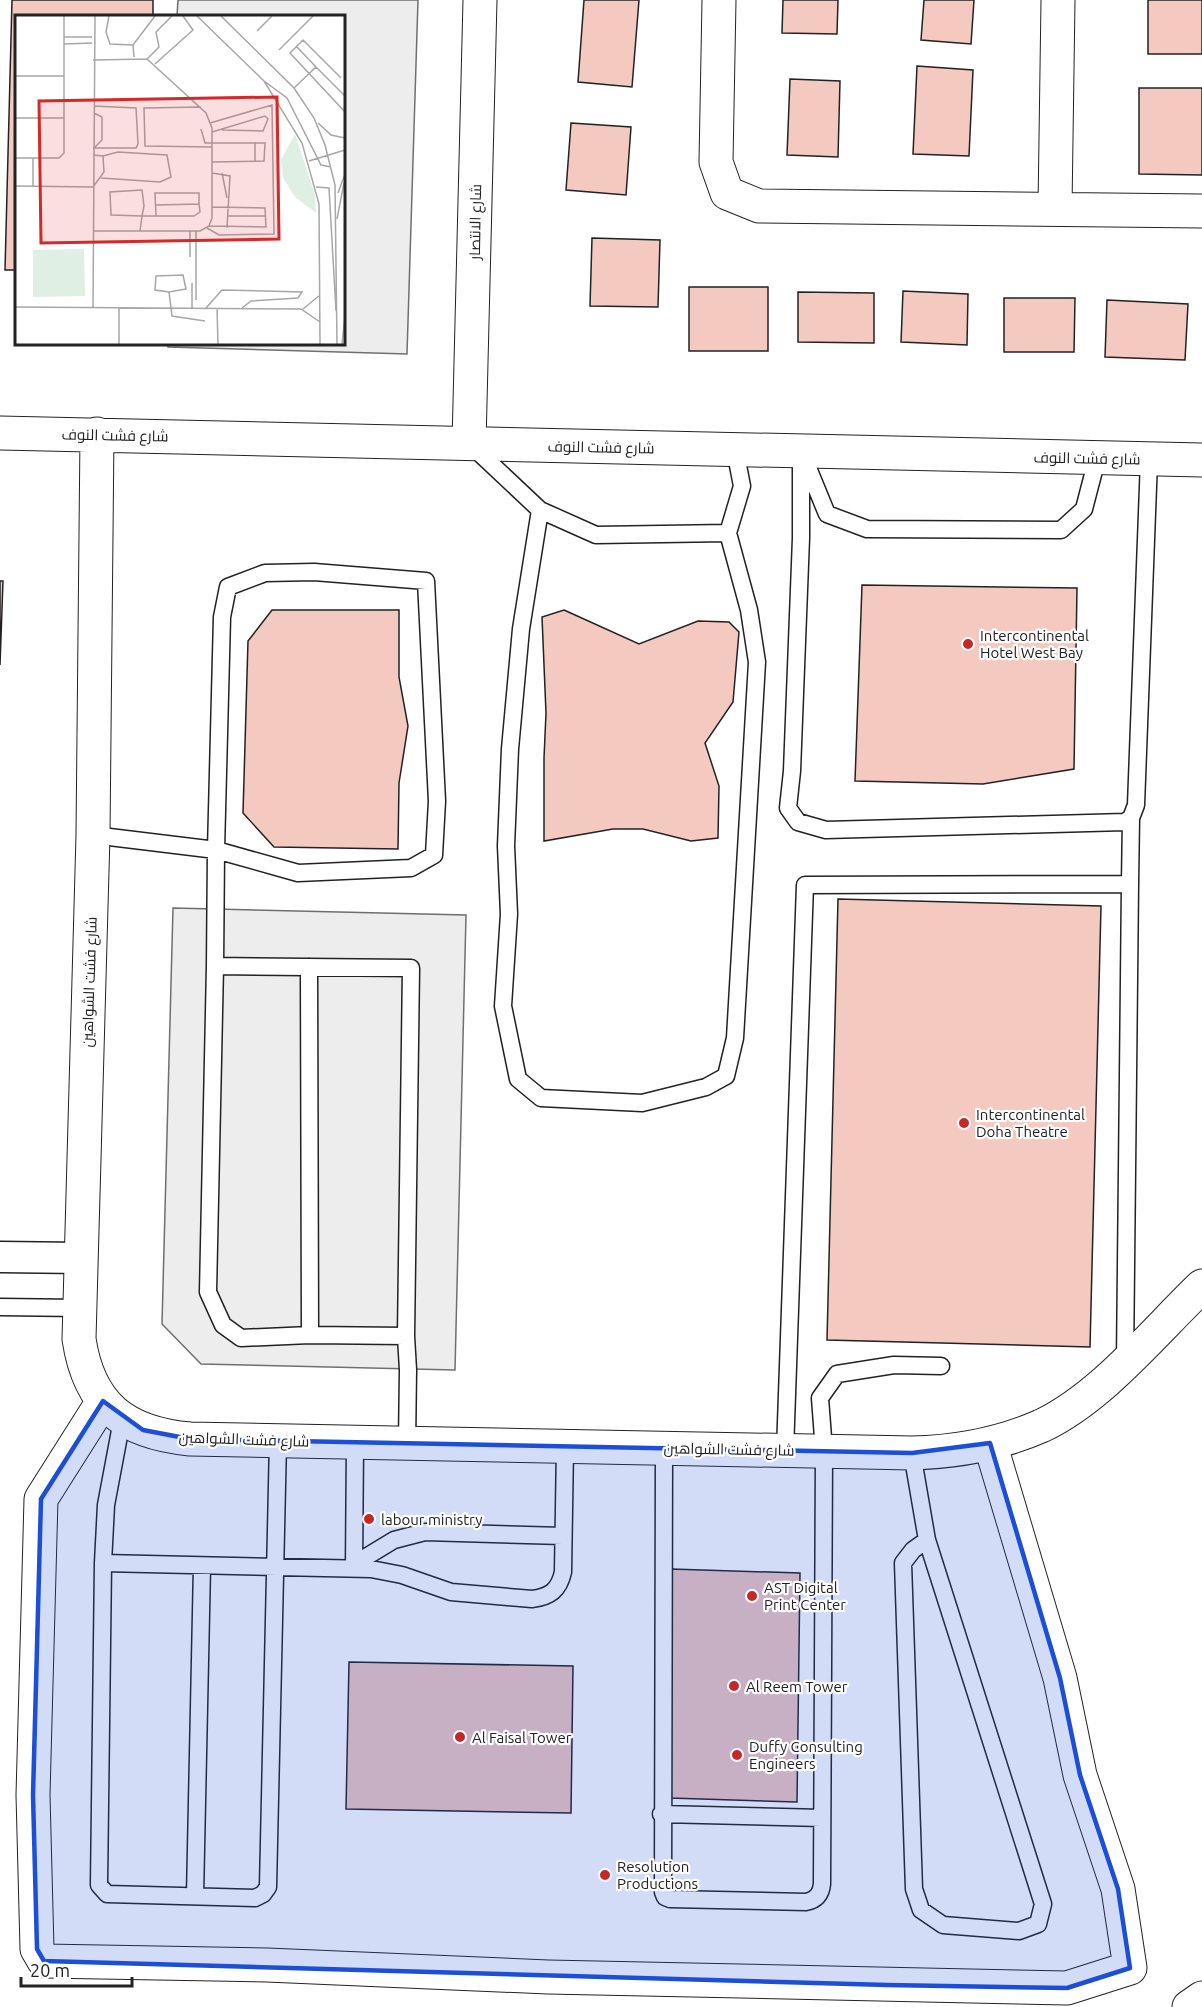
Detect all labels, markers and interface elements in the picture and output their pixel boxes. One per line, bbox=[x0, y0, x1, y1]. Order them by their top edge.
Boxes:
inset map bbox=[15, 15, 345, 345]
street label: شارع الانتصار bbox=[466, 184, 487, 261]
street label: شارع فشت النوف bbox=[61, 426, 169, 447]
street label: شارع فشت النوف bbox=[547, 438, 655, 459]
street label: شارع فشت النوف bbox=[1033, 449, 1141, 470]
place label: Intercontinental Hotel West Bay bbox=[980, 627, 1089, 661]
marker: Intercontinental Hotel West Bay bbox=[961, 637, 975, 651]
street label: شارع فشت الشواهين bbox=[78, 916, 103, 1048]
place label: Intercontinental Doha Theatre bbox=[976, 1106, 1085, 1140]
marker: Intercontinental Doha Theatre bbox=[957, 1116, 971, 1130]
street label: شارع فشت الشواهين bbox=[178, 1428, 310, 1453]
street label: شارع فشت الشواهين bbox=[663, 1439, 795, 1462]
place label: labour ministry bbox=[381, 1511, 482, 1528]
marker: labour ministry bbox=[362, 1512, 376, 1526]
place label: AST Digital Print Center bbox=[764, 1579, 846, 1613]
marker: AST Digital Print Center bbox=[745, 1589, 759, 1603]
place label: Al Reem Tower bbox=[746, 1678, 848, 1695]
marker: Al Reem Tower bbox=[727, 1679, 741, 1693]
place label: Al Faisal Tower bbox=[472, 1729, 572, 1746]
marker: Al Faisal Tower bbox=[453, 1730, 467, 1744]
place label: Duffy Consulting Engineers bbox=[749, 1738, 863, 1772]
marker: Duffy Consulting Engineers bbox=[730, 1748, 744, 1762]
place label: Resolution Productions bbox=[617, 1858, 698, 1892]
marker: Resolution Productions bbox=[598, 1868, 612, 1882]
scale bar bbox=[21, 1950, 132, 1988]
text: 20 m bbox=[30, 1960, 70, 1980]

